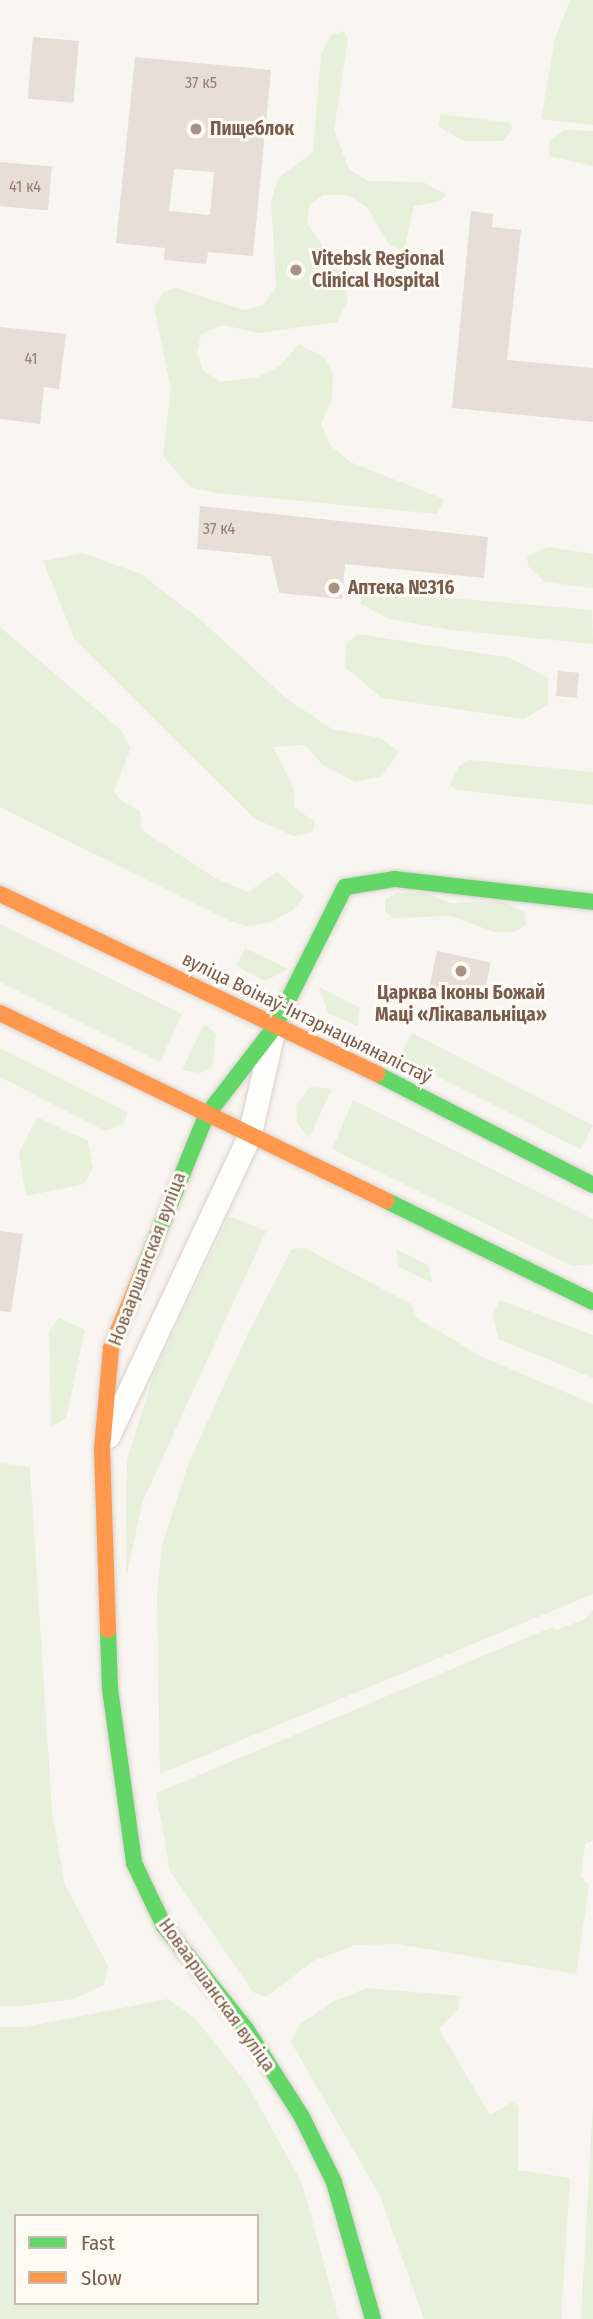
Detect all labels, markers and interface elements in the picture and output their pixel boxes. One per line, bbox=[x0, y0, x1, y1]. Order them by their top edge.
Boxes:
house number: 37 к5 bbox=[185, 73, 217, 93]
place label: Пищеблок bbox=[210, 118, 294, 140]
marker: Пищеблок bbox=[188, 121, 204, 137]
house number: 41 к4 bbox=[9, 177, 41, 197]
place label: Vitebsk Regional Clinical Hospital bbox=[312, 248, 444, 292]
marker: Vitebsk Regional Clinical Hospital bbox=[286, 260, 306, 280]
house number: 41 bbox=[24, 349, 38, 369]
house number: 37 к4 bbox=[203, 519, 235, 539]
place label: Аптека №316 bbox=[348, 577, 454, 599]
marker: Аптека №316 bbox=[326, 580, 342, 596]
street label: вуліца Воінаў-Інтэрнацыяналістаў bbox=[178, 947, 436, 1089]
marker: Царква Іконы Божай Маці «Лікавальніца» bbox=[453, 963, 469, 979]
place label: Царква Іконы Божай Маці «Лікавальніца» bbox=[375, 982, 547, 1026]
street label: Новааршанская вуліца bbox=[103, 1169, 191, 1349]
street label: Новааршанская вуліца bbox=[154, 1914, 280, 2076]
legend bbox=[14, 2214, 259, 2305]
text: Fast bbox=[81, 2230, 115, 2256]
text: Slow bbox=[81, 2265, 122, 2291]

